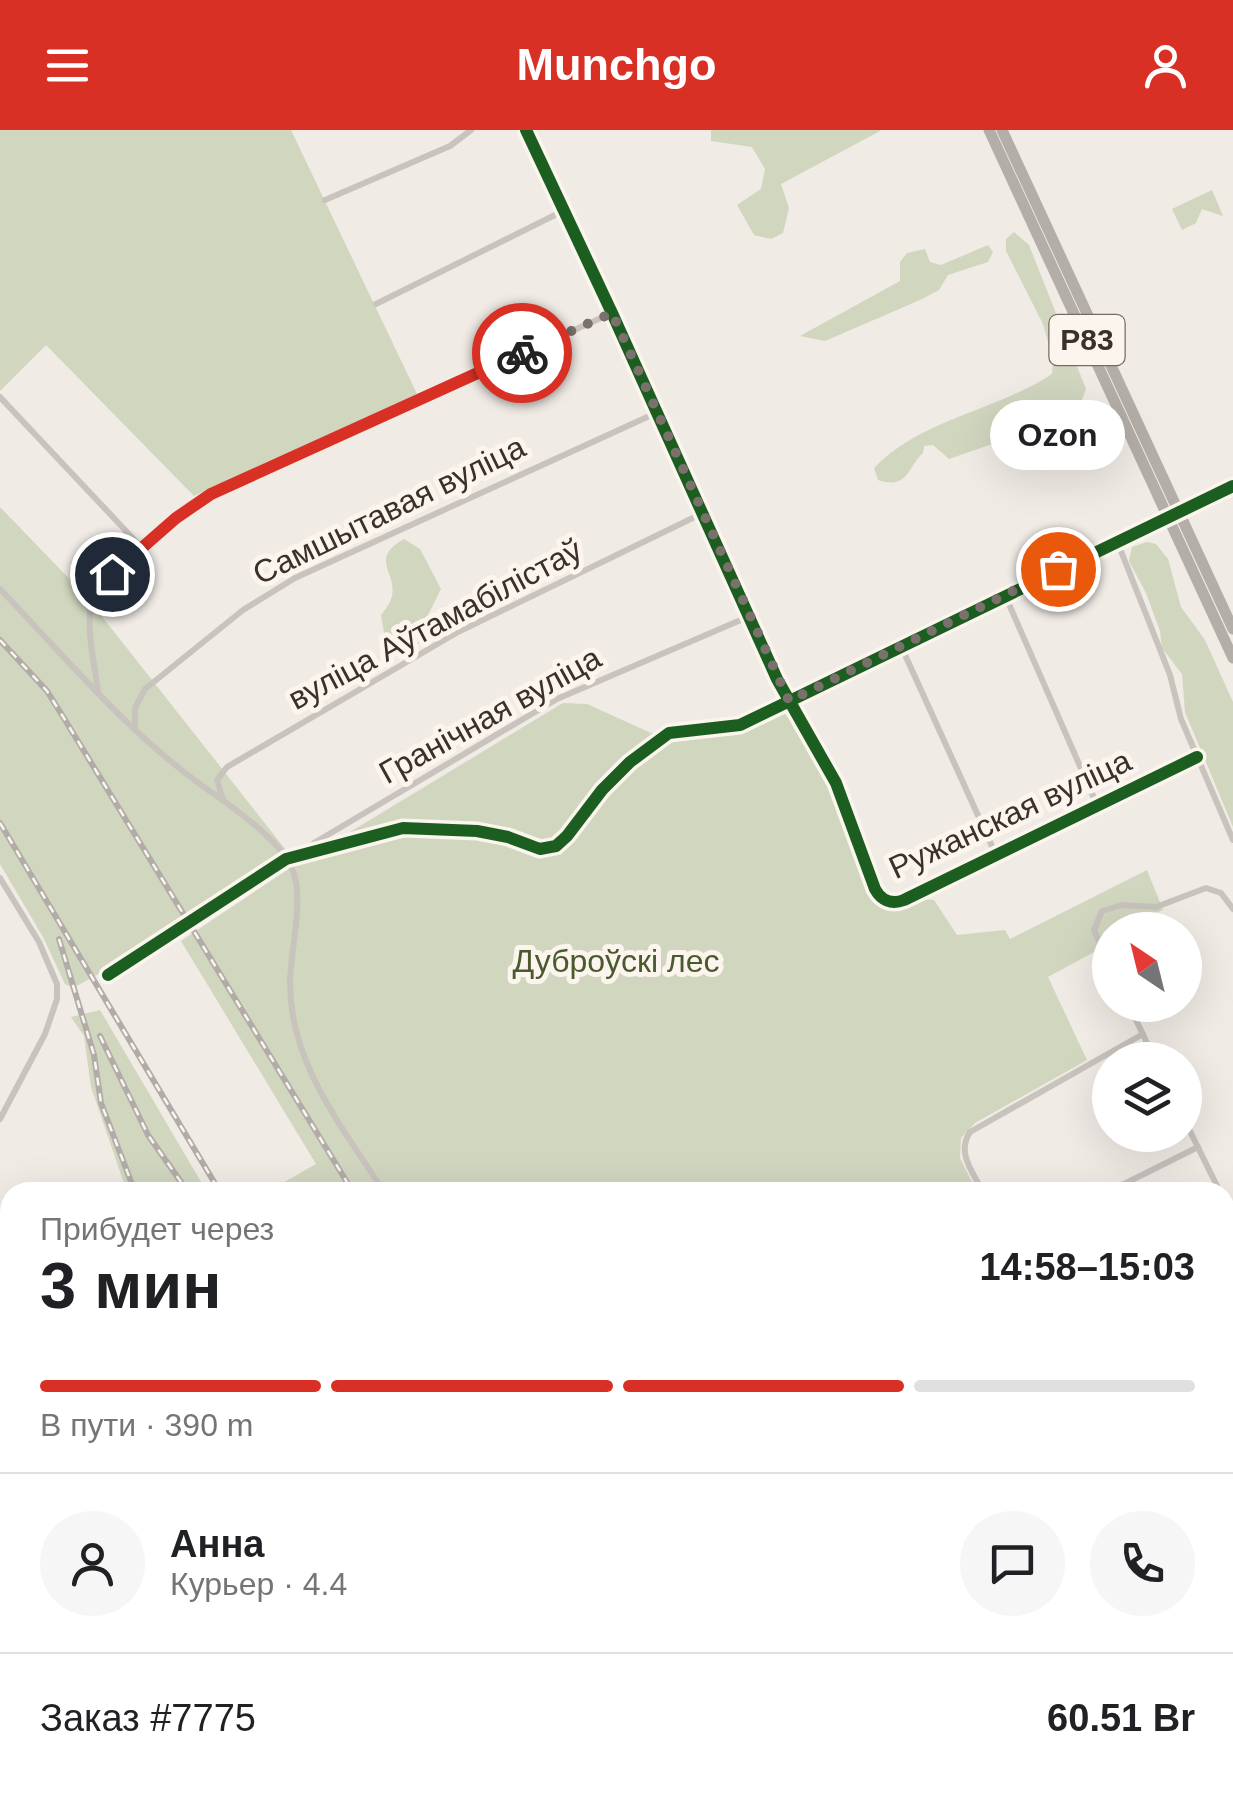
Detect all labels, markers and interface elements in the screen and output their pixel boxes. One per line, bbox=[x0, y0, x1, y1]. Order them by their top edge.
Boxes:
icon: menu bbox=[40, 38, 95, 93]
icon: person bbox=[1138, 38, 1193, 93]
text: Munchgo bbox=[517, 39, 716, 90]
courier bbox=[472, 303, 572, 403]
road number: Р83 bbox=[1050, 315, 1124, 365]
icon: bike bbox=[495, 326, 550, 381]
callout: Ozon bbox=[990, 399, 1126, 469]
text: Ozon bbox=[1018, 417, 1097, 453]
street label: Самшытавая вуліца bbox=[247, 428, 531, 592]
pin bbox=[1016, 527, 1101, 612]
street label: вуліца Аўтамабілістаў bbox=[282, 531, 588, 717]
pin bbox=[70, 532, 155, 617]
icon: bag bbox=[1031, 542, 1086, 597]
icon: home bbox=[85, 547, 140, 602]
street label: Гранічная вуліца bbox=[373, 639, 607, 791]
street label: Ружанская вуліца bbox=[883, 742, 1137, 886]
north arrow bbox=[1092, 912, 1202, 1022]
map controls bbox=[1092, 912, 1202, 1152]
park label: Дуброўскі лес bbox=[512, 943, 720, 979]
button: layers bbox=[1092, 1042, 1202, 1152]
text: Прибудет через bbox=[40, 1211, 274, 1247]
text: 14:58–15:03 bbox=[979, 1246, 1195, 1288]
text: 3 мин bbox=[40, 1249, 222, 1322]
text: В пути · 390 m bbox=[40, 1407, 253, 1443]
button: person bbox=[40, 1511, 145, 1616]
button: chat bbox=[960, 1511, 1065, 1616]
button: phone bbox=[1090, 1511, 1195, 1616]
text: Анна bbox=[170, 1523, 264, 1565]
text: Курьер · 4.4 bbox=[170, 1566, 347, 1602]
text: Заказ #7775 bbox=[40, 1697, 256, 1739]
text: 60.51 Br bbox=[1047, 1697, 1195, 1739]

